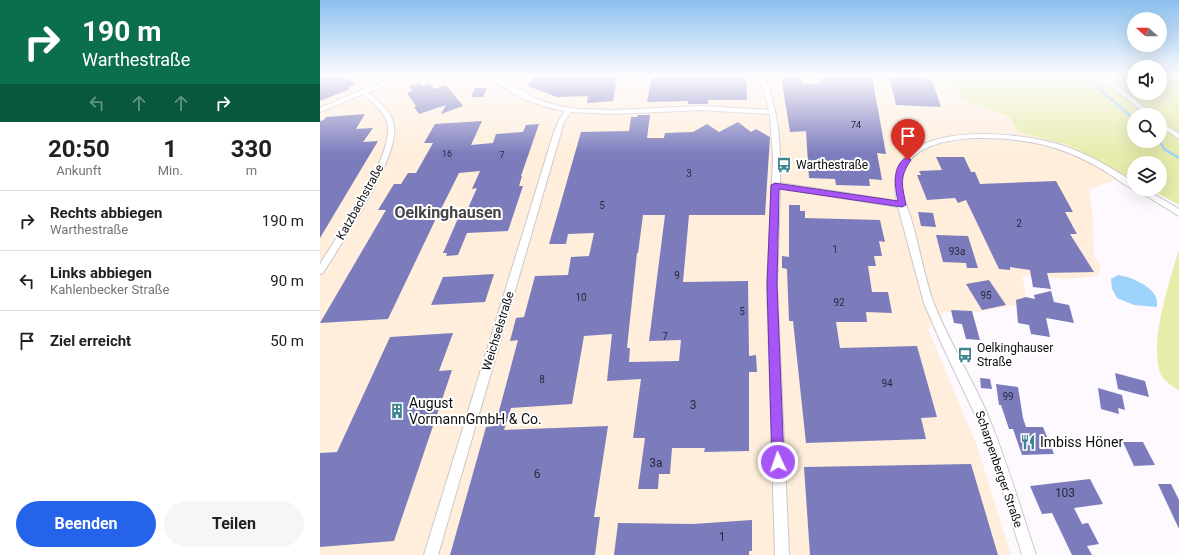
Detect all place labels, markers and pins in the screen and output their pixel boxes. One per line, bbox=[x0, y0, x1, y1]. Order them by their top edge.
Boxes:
pin bbox=[891, 119, 925, 160]
bus stop icon: Warthestraße bbox=[775, 156, 793, 174]
place label: Warthestraße bbox=[796, 158, 868, 172]
place label: Oelkinghauser Straße bbox=[977, 341, 1053, 369]
bus stop icon: Oelkinghauser Straße bbox=[956, 346, 974, 364]
place label: August VormannGmbH & Co. bbox=[409, 395, 542, 427]
building icon: August VormannGmbH & Co. bbox=[388, 402, 406, 420]
restaurant icon: Imbiss Höner bbox=[1019, 433, 1037, 451]
place label: Imbiss Höner bbox=[1040, 434, 1123, 450]

